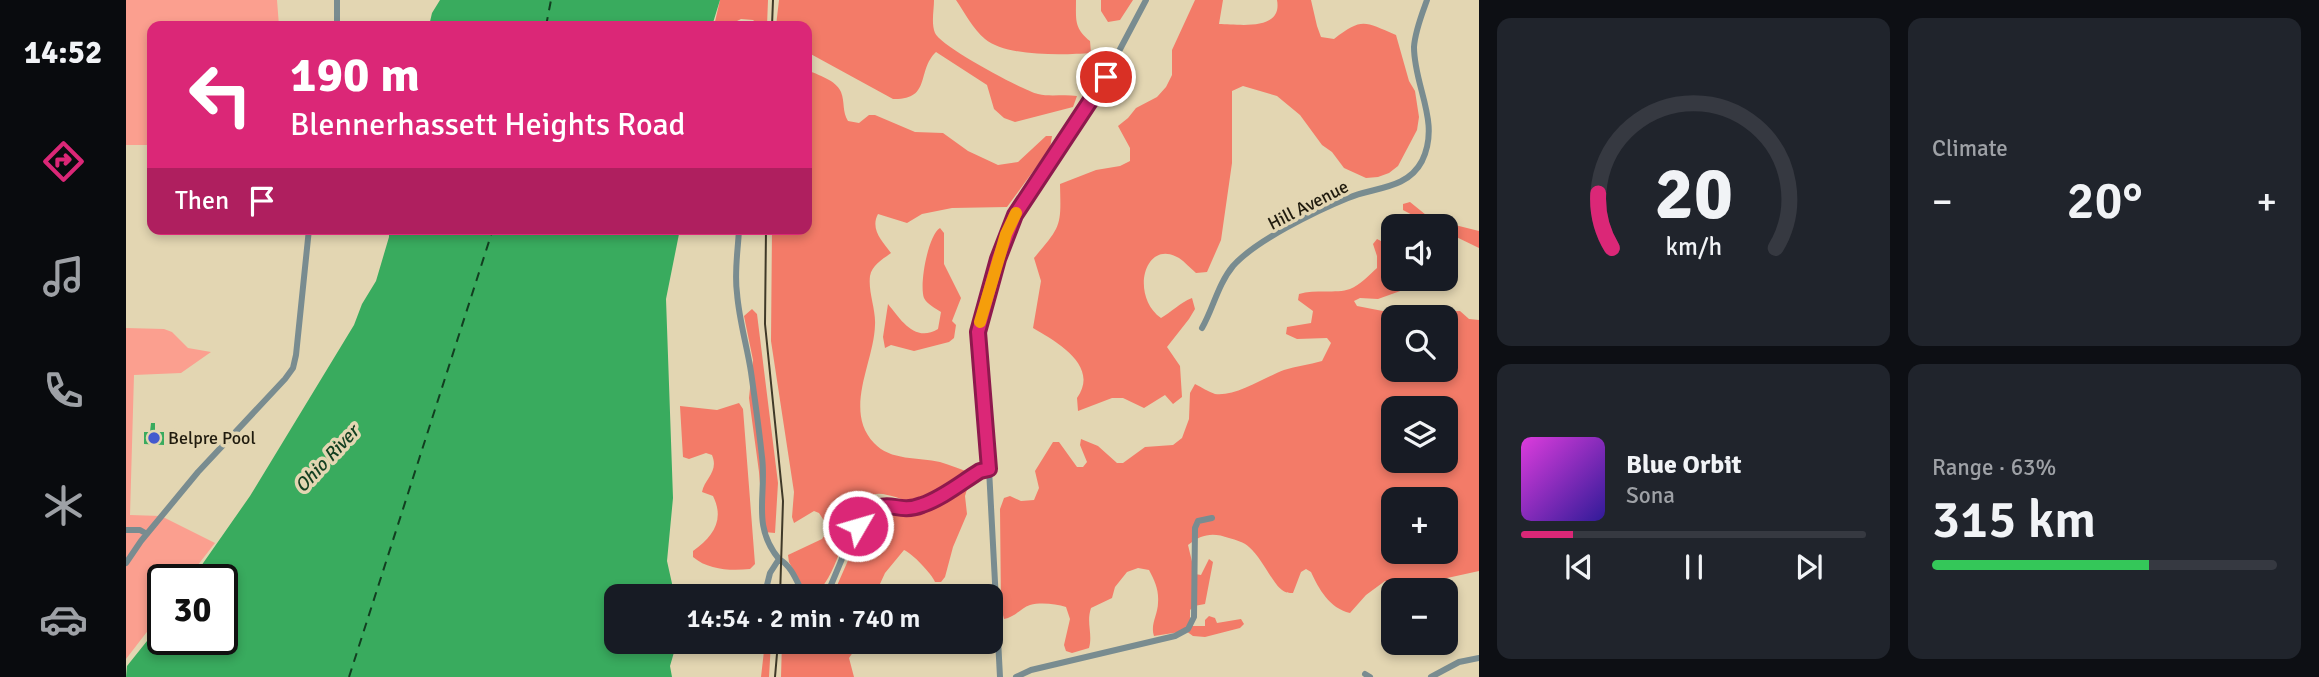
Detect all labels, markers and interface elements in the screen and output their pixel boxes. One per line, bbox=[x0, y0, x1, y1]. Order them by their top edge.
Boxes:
text: 14:52 bbox=[24, 33, 102, 72]
text: 190 m bbox=[290, 45, 420, 105]
pin bbox=[1076, 47, 1136, 107]
icon: left bbox=[175, 49, 266, 140]
icon: arrive bbox=[1087, 58, 1125, 96]
text: Blennerhassett Heights Road bbox=[290, 105, 686, 144]
text: Climate bbox=[1932, 134, 2008, 163]
icon: directions bbox=[39, 137, 88, 186]
text: 20 bbox=[1654, 150, 1733, 239]
text: 20° bbox=[2066, 169, 2143, 233]
street label: Hill Avenue bbox=[1264, 175, 1352, 235]
text: − bbox=[1932, 178, 1953, 225]
text: + bbox=[2256, 178, 2277, 225]
icon: arrive bbox=[243, 182, 281, 220]
text: Then bbox=[175, 185, 229, 217]
map controls bbox=[1381, 214, 1458, 655]
button: sound bbox=[1381, 214, 1458, 291]
text: km/h bbox=[1665, 231, 1722, 262]
icon: music bbox=[39, 252, 88, 301]
button: search bbox=[1381, 305, 1458, 382]
icon: phone bbox=[39, 366, 88, 415]
button: layers bbox=[1381, 396, 1458, 473]
water label: Ohio River bbox=[290, 418, 366, 498]
place label: Belpre Pool bbox=[168, 427, 256, 449]
marker: Belpre Pool bbox=[146, 430, 162, 446]
text: Blue Orbit bbox=[1626, 449, 1742, 481]
text: Range · 63% bbox=[1932, 453, 2056, 482]
icon: climate bbox=[39, 481, 88, 530]
text: Sona bbox=[1626, 481, 1675, 510]
button: + bbox=[1381, 487, 1458, 564]
text: 315 km bbox=[1932, 488, 2096, 552]
position arrow bbox=[821, 489, 895, 563]
icon: previous bbox=[1560, 548, 1598, 586]
icon: pause bbox=[1675, 548, 1713, 586]
icon: next bbox=[1790, 548, 1828, 586]
speed limit sign: 30 bbox=[147, 564, 238, 655]
button: − bbox=[1381, 578, 1458, 655]
icon: car bbox=[39, 595, 88, 644]
text: 14:54 · 2 min · 740 m bbox=[687, 603, 920, 635]

